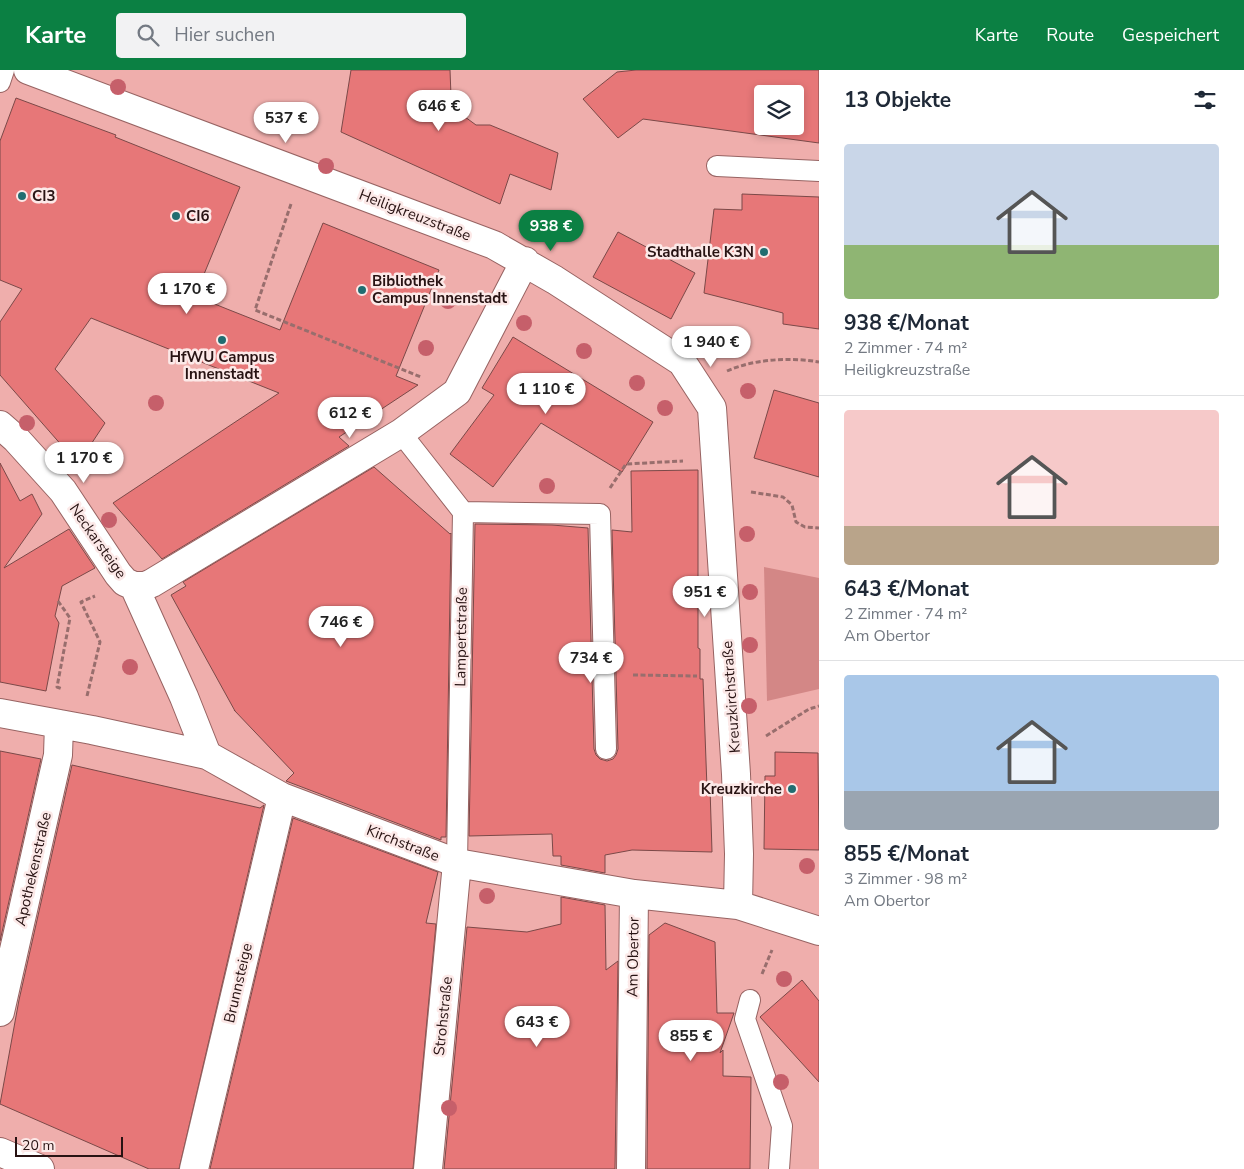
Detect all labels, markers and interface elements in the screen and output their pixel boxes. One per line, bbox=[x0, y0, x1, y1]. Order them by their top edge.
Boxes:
search box bbox=[116, 13, 466, 58]
text: Karte bbox=[25, 19, 86, 51]
icon: search bbox=[134, 21, 162, 49]
text: Hier suchen bbox=[174, 22, 275, 48]
text: Karte bbox=[975, 23, 1018, 47]
text: Route bbox=[1046, 23, 1094, 47]
text: Gespeichert bbox=[1122, 23, 1219, 47]
map controls bbox=[754, 85, 804, 135]
button: layers bbox=[754, 85, 804, 135]
text: 13 Objekte bbox=[844, 86, 951, 114]
icon: filters bbox=[1191, 86, 1219, 114]
pin: 646 € bbox=[404, 90, 474, 132]
text: 646 € bbox=[418, 95, 460, 117]
pin: 537 € bbox=[251, 102, 321, 144]
text: 537 € bbox=[265, 107, 307, 129]
icon: home bbox=[987, 177, 1077, 267]
street label: Heiligkreuzstraße bbox=[356, 184, 474, 246]
place label: CI3 bbox=[32, 186, 55, 206]
marker: CI3 bbox=[16, 190, 28, 202]
place label: CI6 bbox=[186, 206, 209, 226]
marker: CI6 bbox=[170, 210, 182, 222]
pin: 938 € bbox=[516, 210, 586, 252]
text: 938 € bbox=[530, 215, 572, 237]
place label: Stadthalle K3N bbox=[647, 242, 754, 262]
marker: Stadthalle K3N bbox=[758, 246, 770, 258]
place label: Bibliothek Campus Innenstadt bbox=[372, 271, 507, 308]
pin: 1 170 € bbox=[141, 272, 233, 315]
text: 1 170 € bbox=[159, 278, 215, 300]
marker: Bibliothek Campus Innenstadt bbox=[356, 284, 368, 296]
text: 938 €/Monat bbox=[844, 309, 969, 337]
pin: 1 940 € bbox=[665, 326, 757, 368]
text: 1 940 € bbox=[683, 331, 739, 353]
marker: HfWU Campus Innenstadt bbox=[216, 334, 228, 346]
text: 2 Zimmer · 74 m² bbox=[844, 337, 967, 359]
place label: HfWU Campus Innenstadt bbox=[169, 347, 275, 384]
text: Heiligkreuzstraße bbox=[844, 359, 970, 381]
pin: 1 110 € bbox=[500, 372, 592, 415]
text: 1 110 € bbox=[518, 378, 574, 400]
pin: 612 € bbox=[315, 396, 385, 439]
text: 612 € bbox=[329, 402, 371, 424]
pin: 1 170 € bbox=[38, 442, 130, 484]
icon: home bbox=[987, 442, 1077, 532]
text: 1 170 € bbox=[56, 447, 112, 469]
street label: Neckarsteige bbox=[65, 500, 131, 582]
text: 643 €/Monat bbox=[844, 575, 969, 603]
pin: 951 € bbox=[670, 576, 740, 618]
text: 951 € bbox=[684, 581, 726, 603]
street label: Lampertstraße bbox=[450, 587, 472, 687]
text: 2 Zimmer · 74 m² bbox=[844, 603, 967, 625]
pin: 746 € bbox=[306, 606, 376, 648]
text: 746 € bbox=[320, 611, 362, 633]
text: Am Obertor bbox=[844, 625, 930, 647]
street label: Kreuzkirchstraße bbox=[717, 640, 745, 754]
pin: 734 € bbox=[556, 642, 626, 684]
text: 734 € bbox=[570, 647, 612, 669]
icon: home bbox=[987, 707, 1077, 797]
place label: Kreuzkirche bbox=[701, 779, 782, 799]
marker: Kreuzkirche bbox=[786, 783, 798, 795]
street label: Apothekenstraße bbox=[10, 810, 56, 928]
street label: Kirchstraße bbox=[364, 820, 442, 866]
text: 855 €/Monat bbox=[844, 840, 969, 868]
text: 3 Zimmer · 98 m² bbox=[844, 868, 967, 890]
text: Am Obertor bbox=[844, 890, 930, 912]
street label: Am Obertor bbox=[622, 916, 644, 997]
street label: Brunnsteige bbox=[219, 941, 257, 1025]
street label: Strohstraße bbox=[429, 975, 457, 1057]
pin: 643 € bbox=[502, 1006, 572, 1048]
text: 643 € bbox=[516, 1011, 558, 1033]
pin: 855 € bbox=[656, 1020, 726, 1062]
text: 855 € bbox=[670, 1025, 712, 1047]
scale bar bbox=[15, 1134, 122, 1157]
text: 20 m bbox=[22, 1136, 54, 1155]

